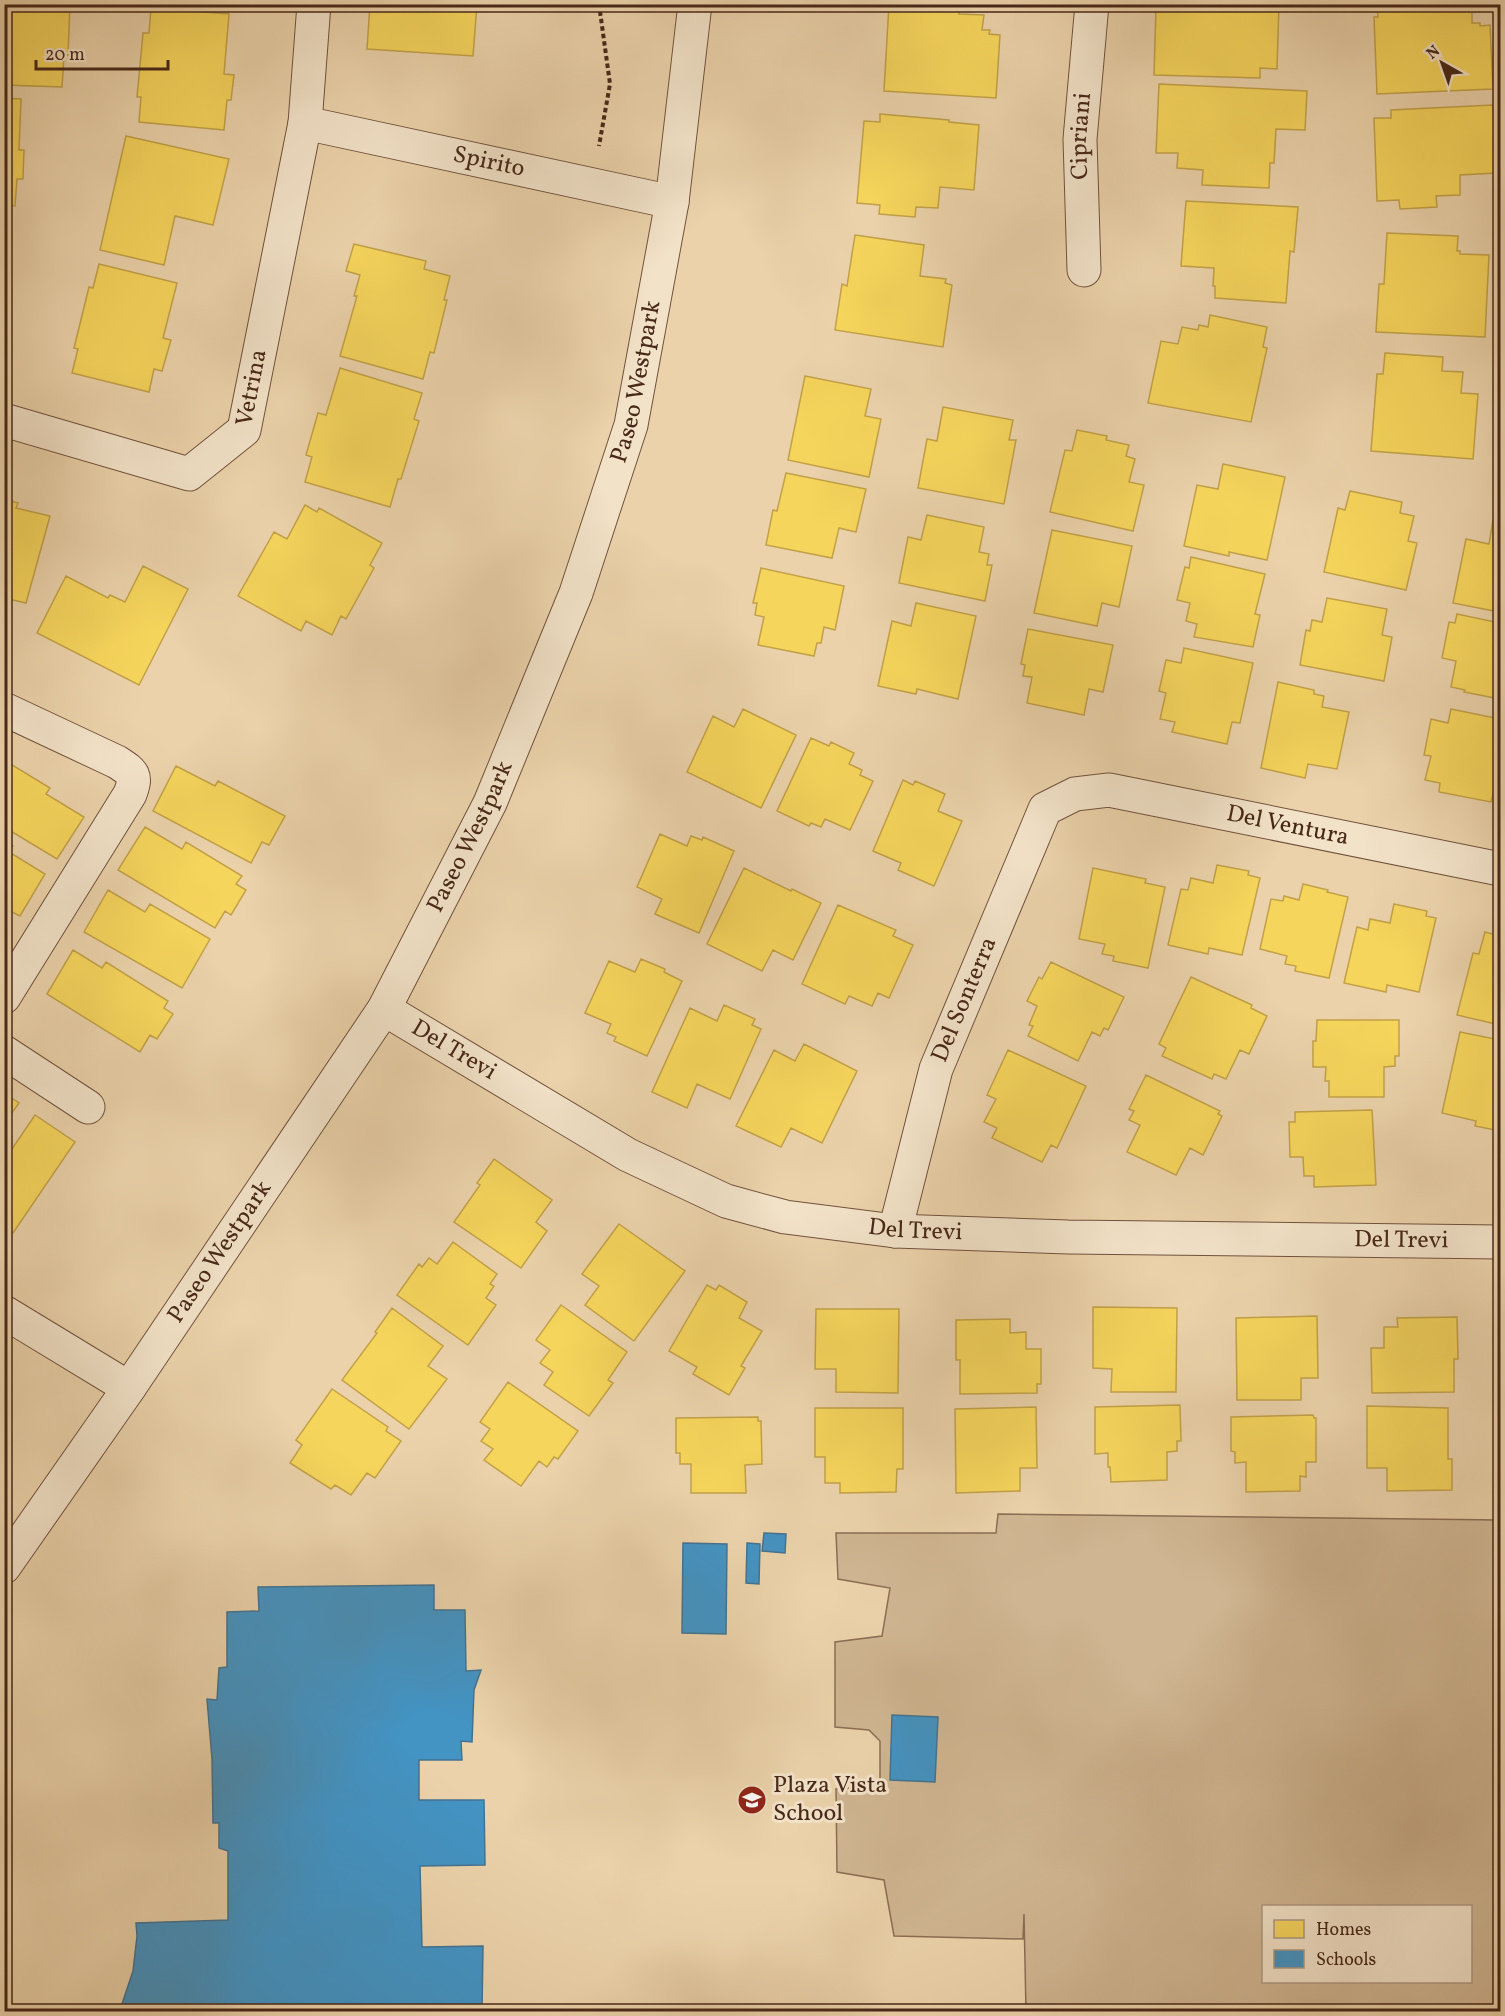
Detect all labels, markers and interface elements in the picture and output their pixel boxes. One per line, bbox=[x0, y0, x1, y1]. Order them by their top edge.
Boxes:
scale bar bbox=[36, 33, 168, 71]
north arrow bbox=[1412, 33, 1472, 93]
text: N bbox=[1422, 41, 1445, 65]
text: 20 m bbox=[45, 43, 85, 68]
street label: Cipriani bbox=[1063, 91, 1101, 180]
street label: Spirito bbox=[450, 138, 528, 187]
street label: Paseo Westpark bbox=[603, 298, 671, 468]
street label: Vetrina bbox=[228, 347, 277, 429]
street label: Paseo Westpark bbox=[419, 756, 522, 919]
street label: Del Ventura bbox=[1223, 797, 1352, 855]
street label: Del Sonterra bbox=[924, 932, 1006, 1068]
street label: Del Trevi bbox=[404, 1012, 503, 1089]
street label: Paseo Westpark bbox=[160, 1174, 281, 1330]
street label: Del Trevi bbox=[866, 1211, 963, 1250]
street label: Del Trevi bbox=[1354, 1223, 1449, 1258]
place label: Plaza Vista School bbox=[773, 1769, 887, 1831]
school or university icon: Plaza Vista School bbox=[736, 1784, 768, 1816]
legend bbox=[1262, 1905, 1472, 1983]
text: Homes bbox=[1316, 1918, 1371, 1943]
text: Schools bbox=[1316, 1948, 1376, 1973]

